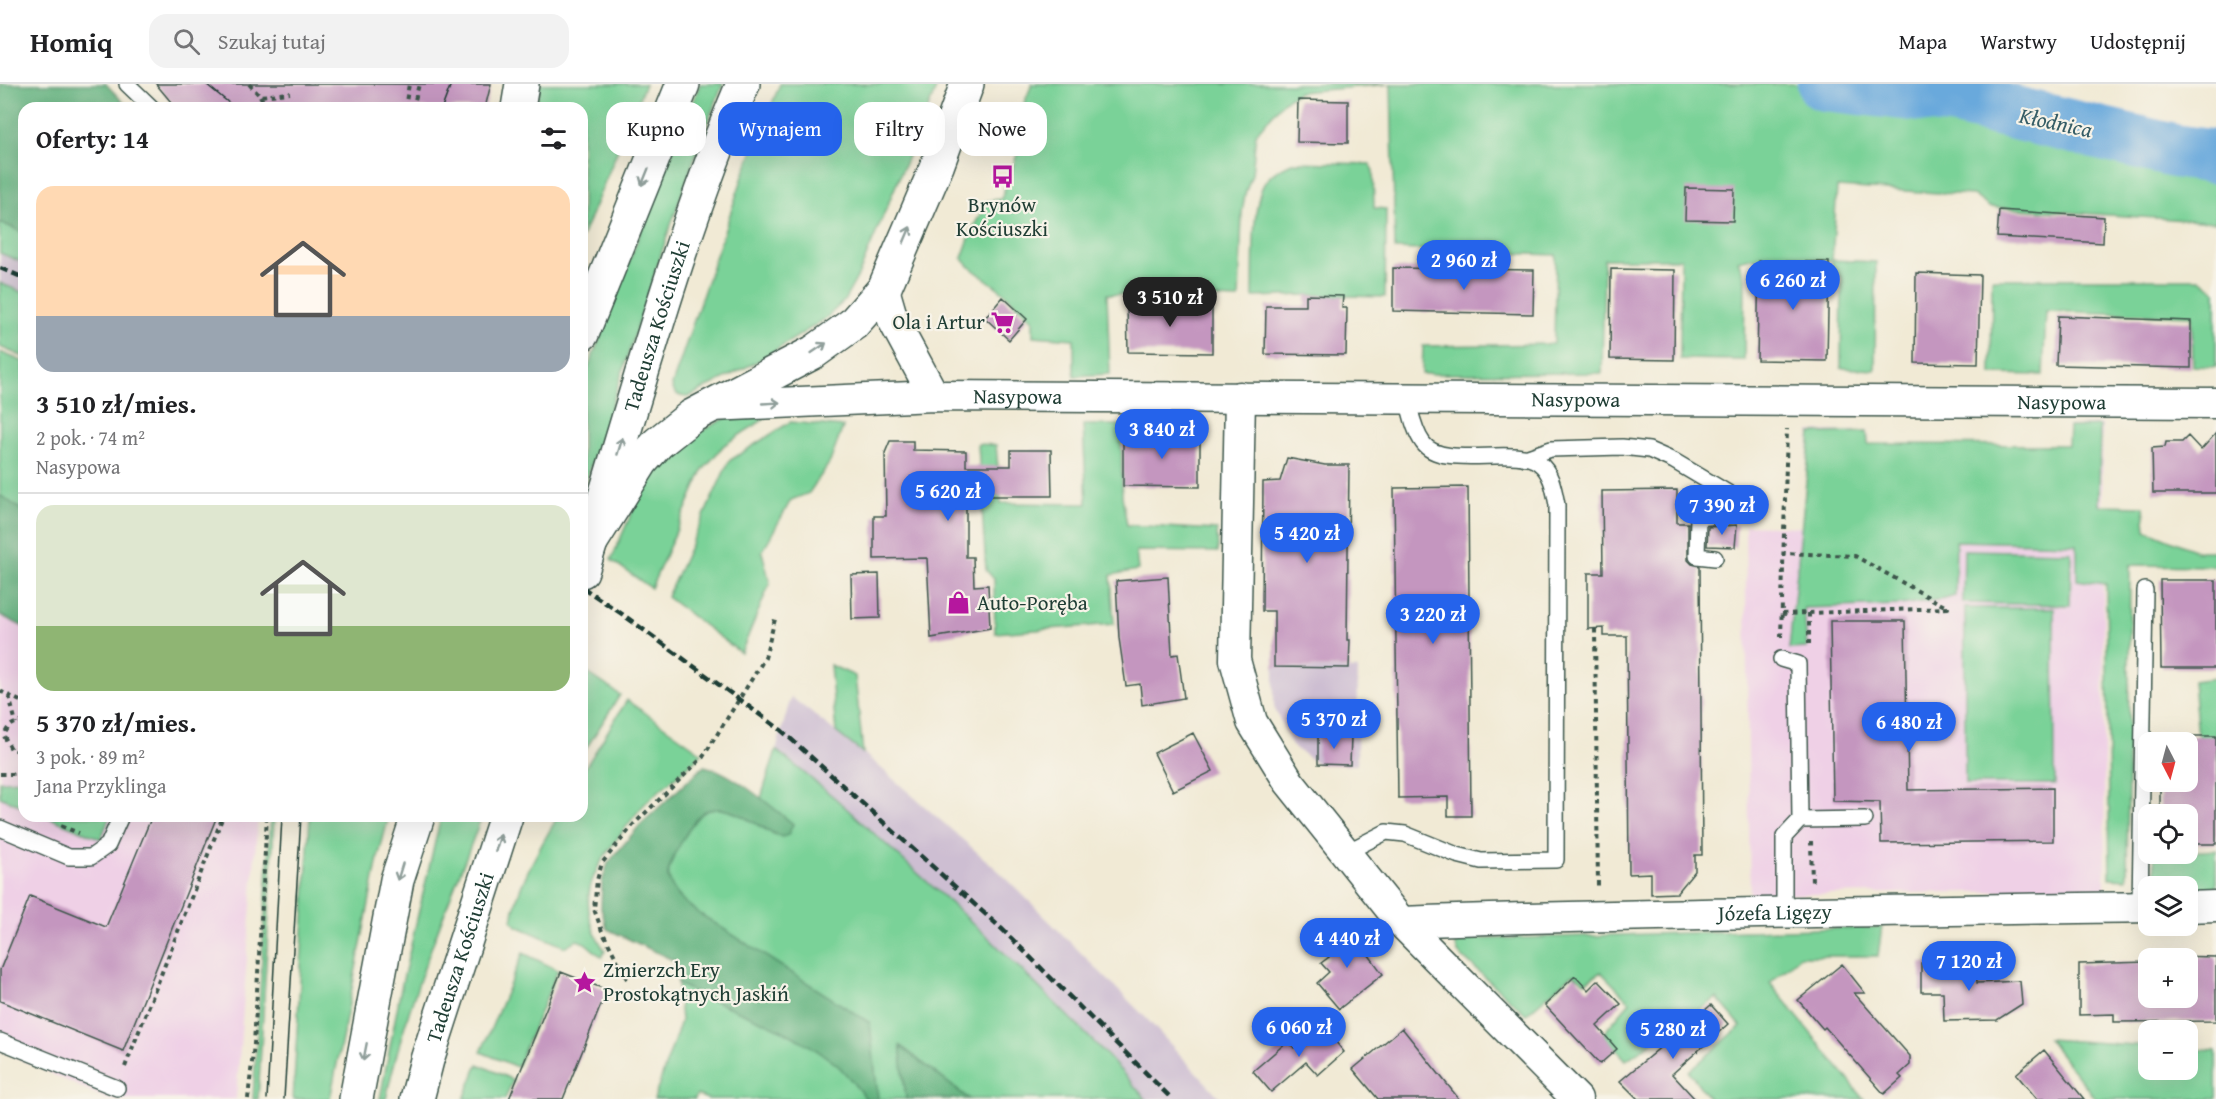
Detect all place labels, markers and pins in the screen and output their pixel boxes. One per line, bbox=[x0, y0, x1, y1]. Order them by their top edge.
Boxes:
bus stop icon: Brynów Kościuszki bbox=[989, 164, 1015, 190]
place label: Brynów Kościuszki bbox=[956, 189, 1048, 244]
pin: 2 960 zł bbox=[1402, 240, 1526, 291]
pin: 6 260 zł bbox=[1731, 260, 1855, 311]
pin: 3 510 zł bbox=[1108, 277, 1232, 328]
place label: Ola i Artur bbox=[892, 306, 985, 337]
supermarket icon: Ola i Artur bbox=[990, 309, 1016, 335]
pin: 3 840 zł bbox=[1100, 409, 1224, 460]
pin: 5 620 zł bbox=[886, 471, 1010, 522]
pin: 7 390 zł bbox=[1660, 485, 1784, 536]
pin: 5 420 zł bbox=[1245, 513, 1369, 564]
place label: Auto-Poręba bbox=[977, 587, 1088, 618]
shop icon: Auto-Poręba bbox=[946, 590, 972, 616]
pin: 3 220 zł bbox=[1371, 594, 1495, 645]
pin: 5 370 zł bbox=[1272, 699, 1396, 750]
pin: 6 480 zł bbox=[1847, 702, 1971, 753]
pin: 4 440 zł bbox=[1285, 918, 1409, 969]
pin: 7 120 zł bbox=[1907, 941, 2031, 992]
place label: Zmierzch Ery Prostokątnych Jaskiń bbox=[603, 954, 789, 1009]
place icon: Zmierzch Ery Prostokątnych Jaskiń bbox=[572, 969, 598, 995]
pin: 6 060 zł bbox=[1237, 1007, 1361, 1058]
pin: 5 280 zł bbox=[1611, 1009, 1735, 1060]

